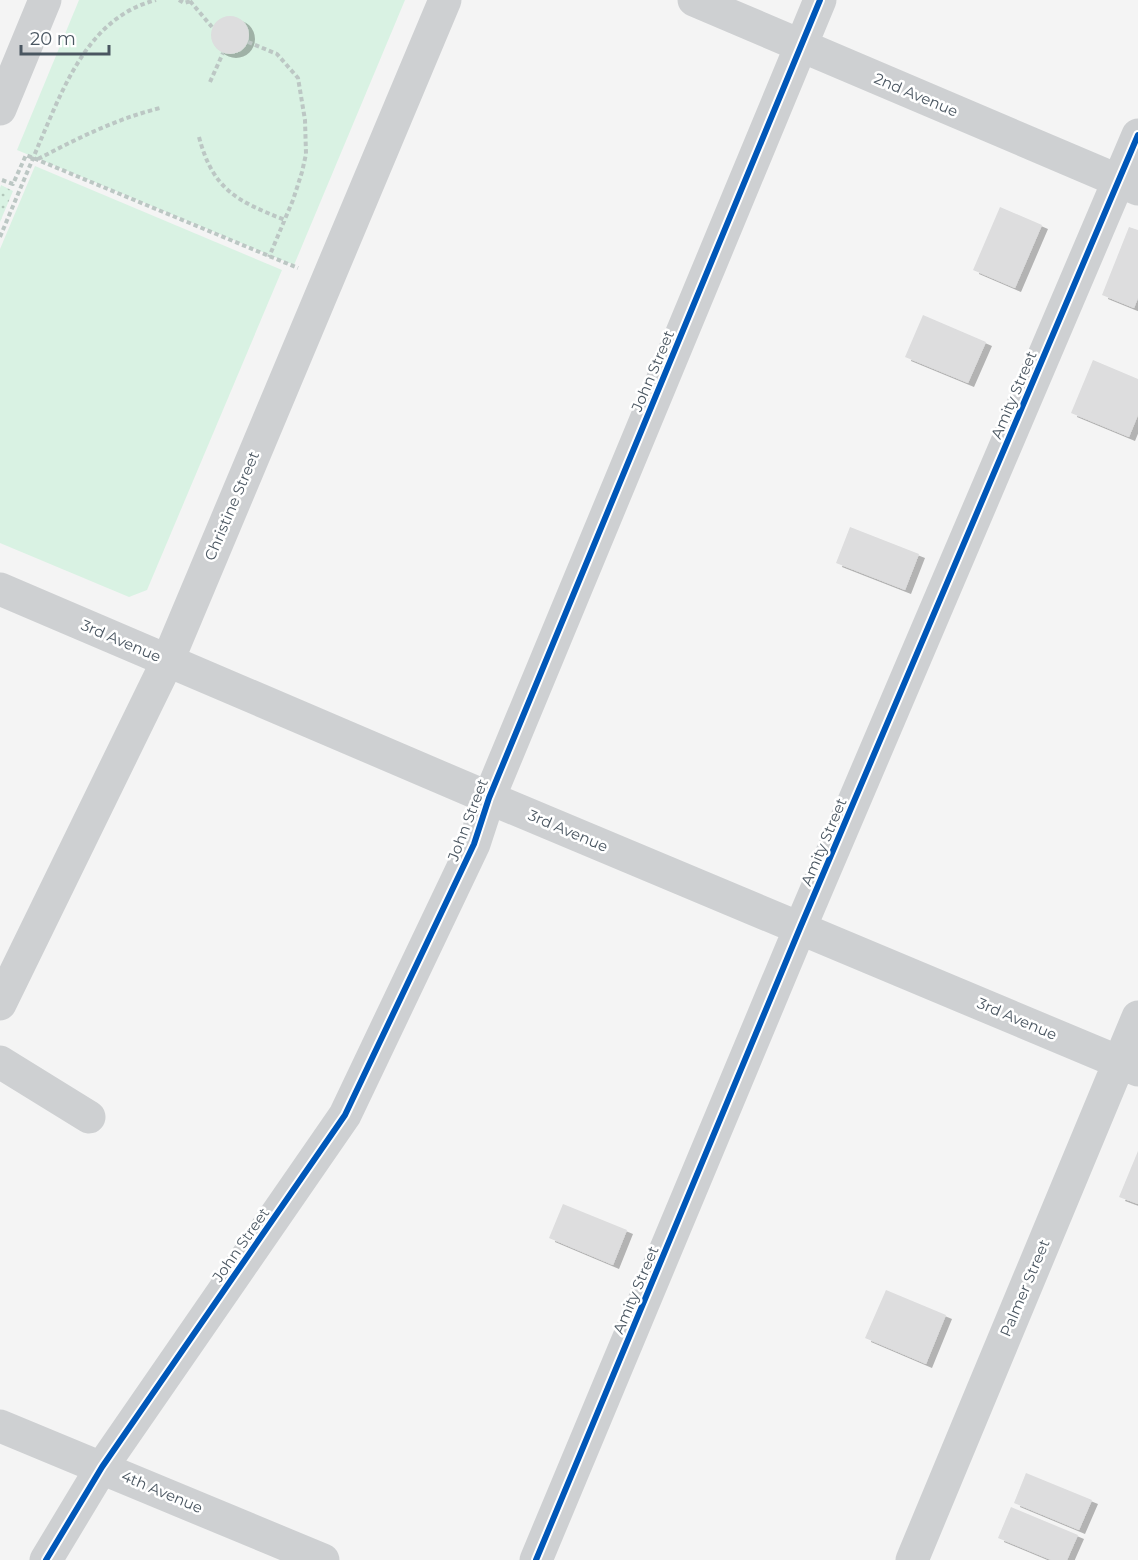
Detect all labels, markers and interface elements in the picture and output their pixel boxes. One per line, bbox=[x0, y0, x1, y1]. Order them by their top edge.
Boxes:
scale bar bbox=[21, 18, 110, 56]
text: 20 m bbox=[30, 28, 76, 50]
street label: 2nd Avenue bbox=[871, 68, 961, 121]
street label: John Street bbox=[627, 327, 678, 415]
street label: Amity Street bbox=[987, 348, 1041, 442]
street label: Christine Street bbox=[200, 448, 263, 563]
street label: 3rd Avenue bbox=[78, 615, 164, 666]
street label: John Street bbox=[443, 776, 492, 865]
street label: Amity Street bbox=[797, 795, 851, 889]
street label: 3rd Avenue bbox=[525, 805, 611, 856]
street label: 3rd Avenue bbox=[974, 993, 1060, 1044]
street label: John Street bbox=[207, 1204, 273, 1286]
street label: Palmer Street bbox=[996, 1236, 1054, 1339]
street label: Amity Street bbox=[609, 1243, 663, 1337]
street label: 4th Avenue bbox=[119, 1466, 206, 1517]

